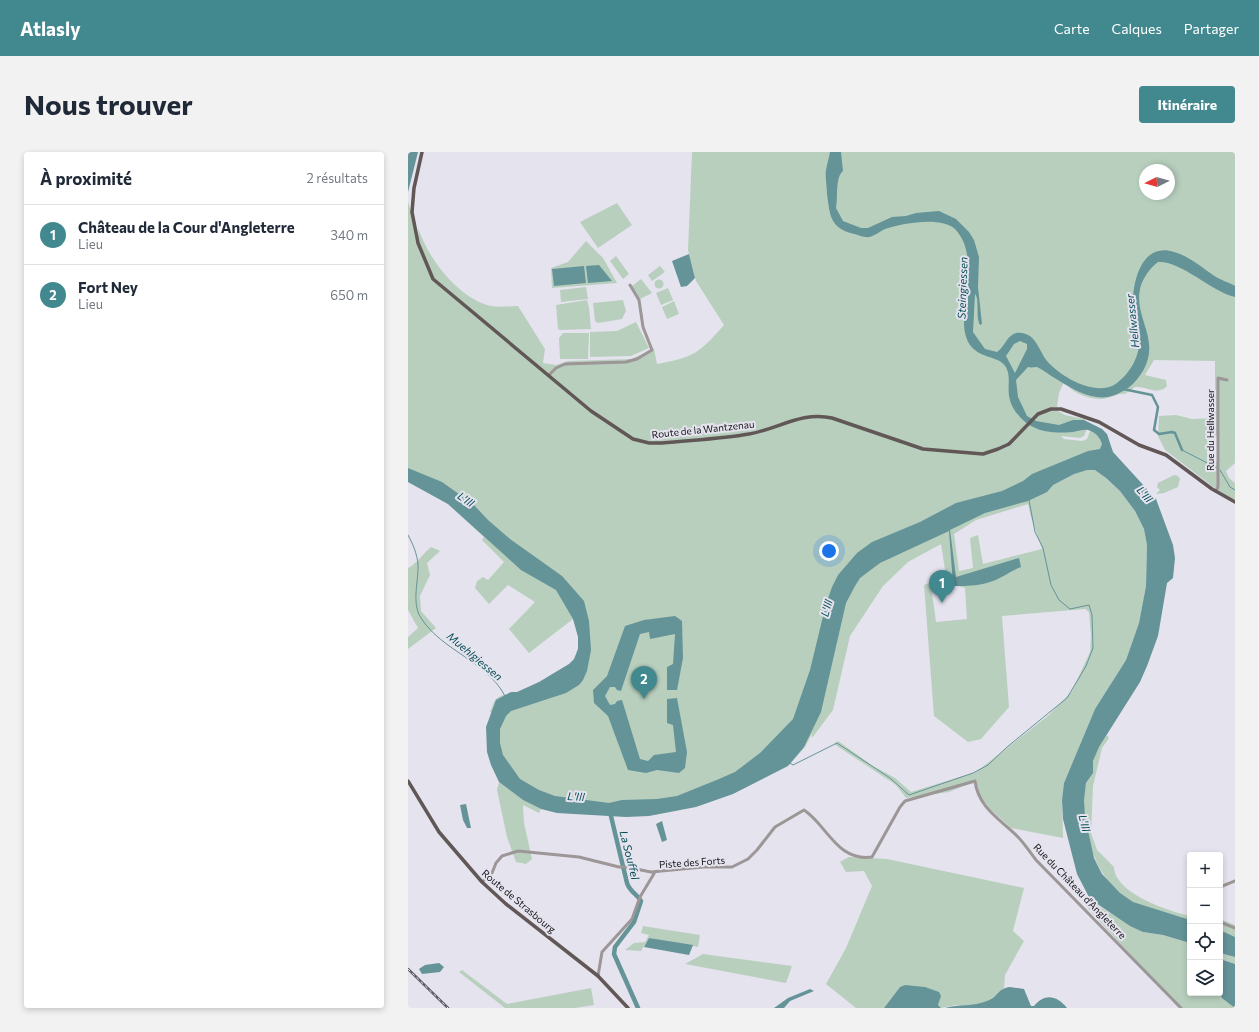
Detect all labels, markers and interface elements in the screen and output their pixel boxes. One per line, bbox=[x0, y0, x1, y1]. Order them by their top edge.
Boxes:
text: Atlasly bbox=[20, 17, 81, 40]
text: Carte bbox=[1054, 20, 1090, 37]
text: Calques bbox=[1112, 20, 1162, 37]
text: Partager bbox=[1184, 20, 1239, 37]
button: Itinéraire bbox=[1139, 86, 1235, 123]
text: Nous trouver bbox=[24, 87, 193, 121]
north arrow bbox=[1139, 164, 1175, 200]
text: À proximité bbox=[40, 168, 132, 189]
text: 2 résultats bbox=[307, 170, 368, 186]
text: Château de la Cour d'Angleterre bbox=[78, 218, 295, 236]
text: 1 bbox=[50, 227, 56, 243]
text: 340 m bbox=[330, 227, 368, 243]
text: Lieu bbox=[78, 236, 103, 252]
water label: Steingiessen bbox=[954, 257, 970, 319]
text: Fort Ney bbox=[78, 278, 138, 296]
text: 2 bbox=[49, 287, 57, 303]
text: 650 m bbox=[330, 287, 368, 303]
water label: Hellwasser bbox=[1123, 293, 1141, 349]
text: Lieu bbox=[78, 296, 103, 312]
street label: Rue du Hellwasser bbox=[1204, 389, 1216, 471]
street label: Route de la Wantzenau bbox=[651, 418, 755, 440]
water label: L'Ill bbox=[1134, 483, 1156, 505]
water label: L'Ill bbox=[455, 489, 477, 509]
your location bbox=[819, 541, 839, 561]
pin: 1 bbox=[929, 570, 955, 603]
water label: L'Ill bbox=[817, 598, 835, 618]
water label: Muehlgiessen bbox=[445, 629, 505, 683]
pin: 2 bbox=[631, 666, 657, 699]
water label: L'Ill bbox=[567, 789, 585, 803]
water label: L'Ill bbox=[1077, 813, 1093, 833]
water label: La Souffel bbox=[618, 829, 642, 881]
street label: Rue du Château d'Angleterre bbox=[1031, 841, 1129, 941]
map controls bbox=[1187, 852, 1223, 996]
button: + bbox=[1187, 852, 1223, 888]
street label: Piste des Forts bbox=[659, 854, 726, 870]
street label: Route de Strasbourg bbox=[480, 867, 559, 936]
button: − bbox=[1187, 888, 1223, 924]
button: locate bbox=[1187, 924, 1223, 960]
button: layers bbox=[1187, 960, 1223, 996]

